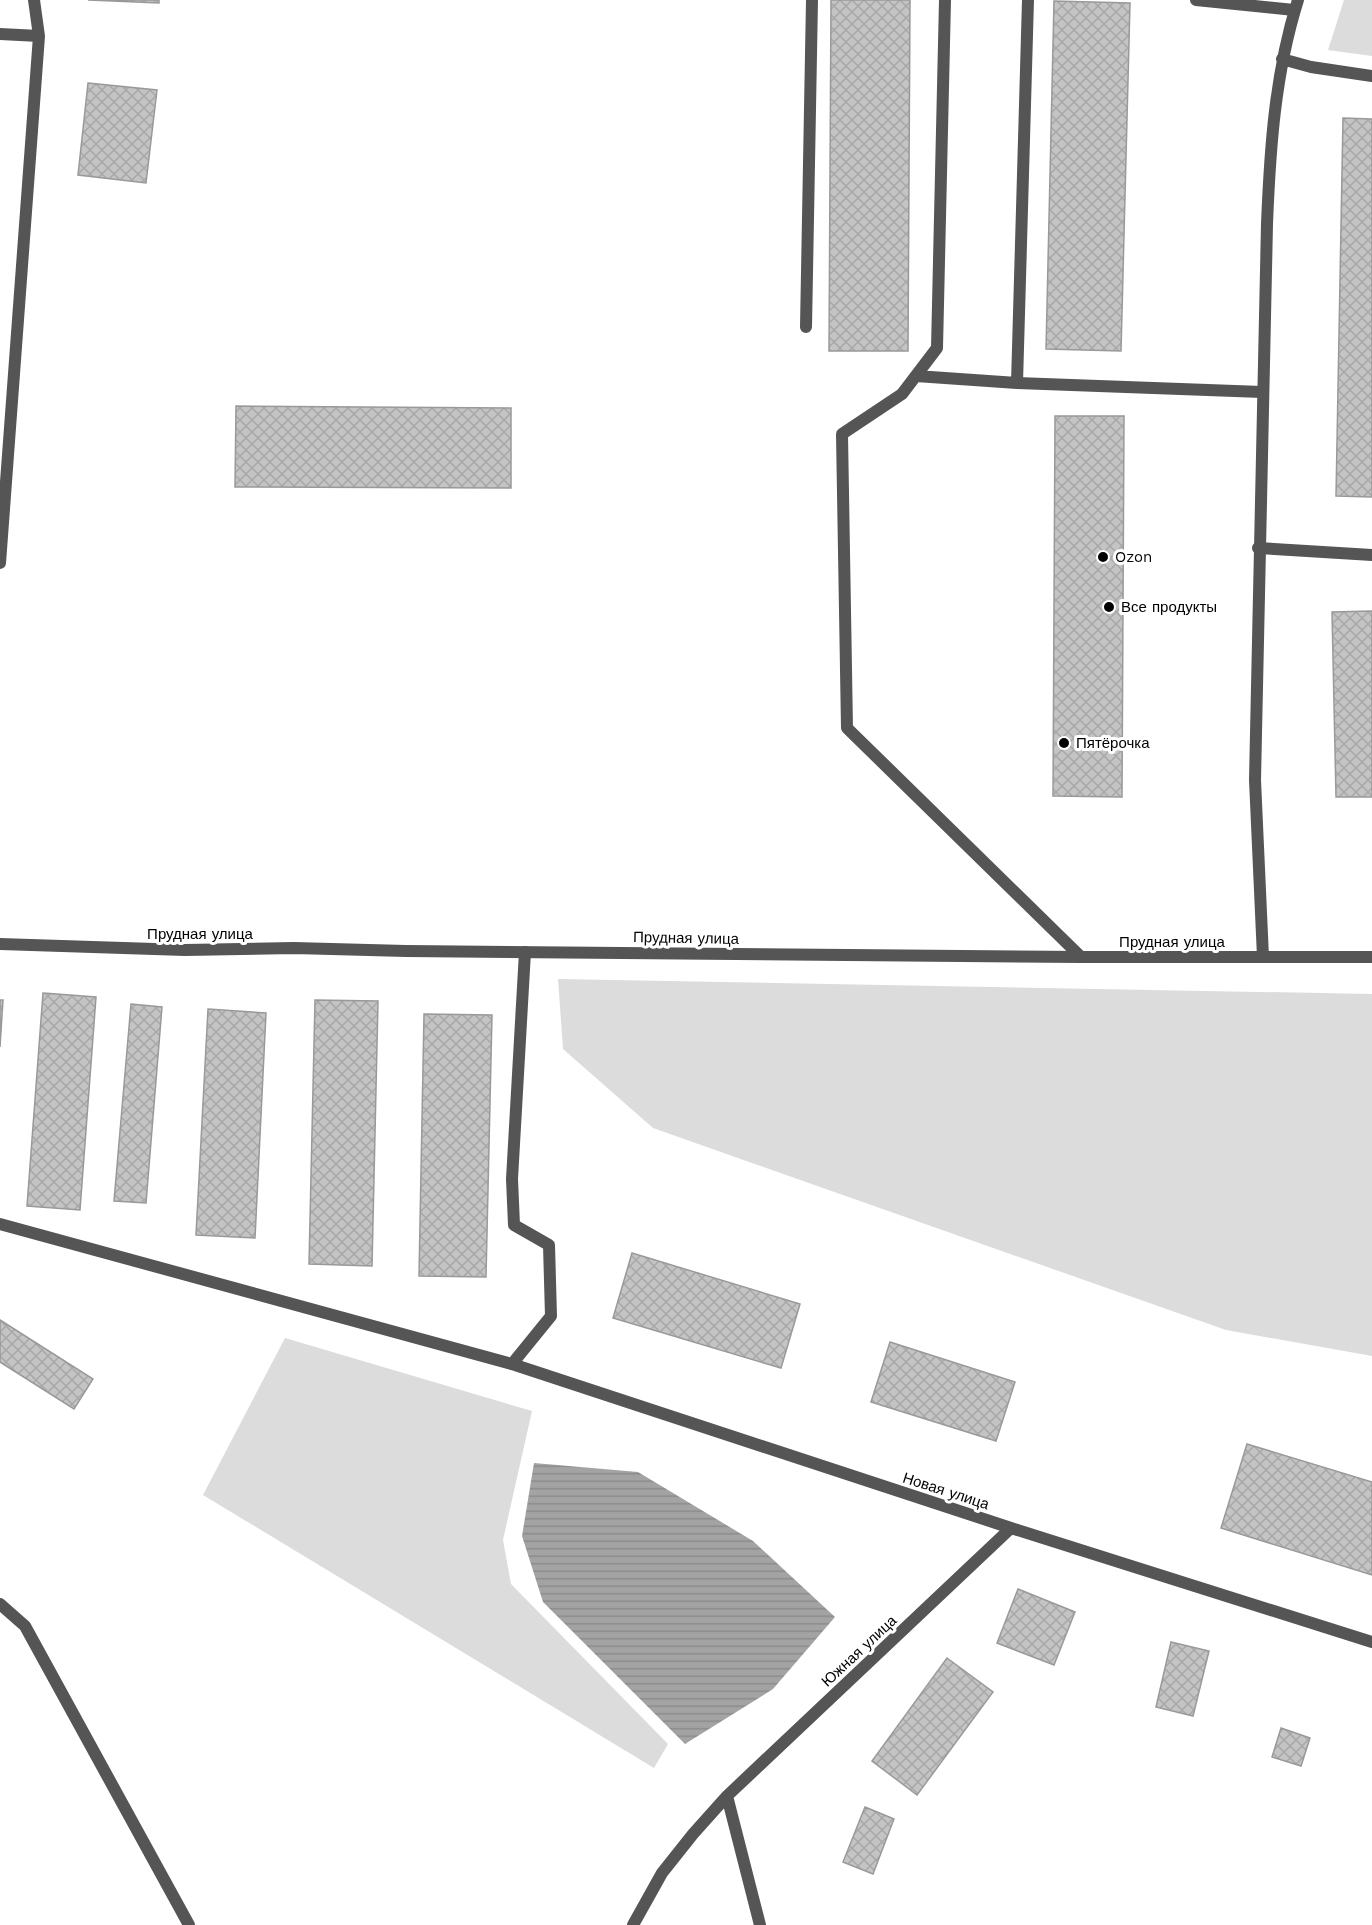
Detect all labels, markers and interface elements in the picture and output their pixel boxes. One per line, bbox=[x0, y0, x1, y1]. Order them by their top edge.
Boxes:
place label: Ozon bbox=[1115, 548, 1152, 566]
marker: Ozon bbox=[1096, 550, 1110, 564]
place label: Все продукты bbox=[1121, 598, 1217, 616]
marker: Все продукты bbox=[1102, 600, 1116, 614]
place label: Пятёрочка bbox=[1076, 734, 1150, 752]
marker: Пятёрочка bbox=[1057, 736, 1071, 750]
street label: Прудная улица bbox=[147, 925, 254, 943]
street label: Прудная улица bbox=[633, 928, 740, 948]
street label: Прудная улица bbox=[1119, 933, 1226, 951]
street label: Новая улица bbox=[901, 1469, 992, 1514]
street label: Южная улица bbox=[818, 1611, 901, 1690]

